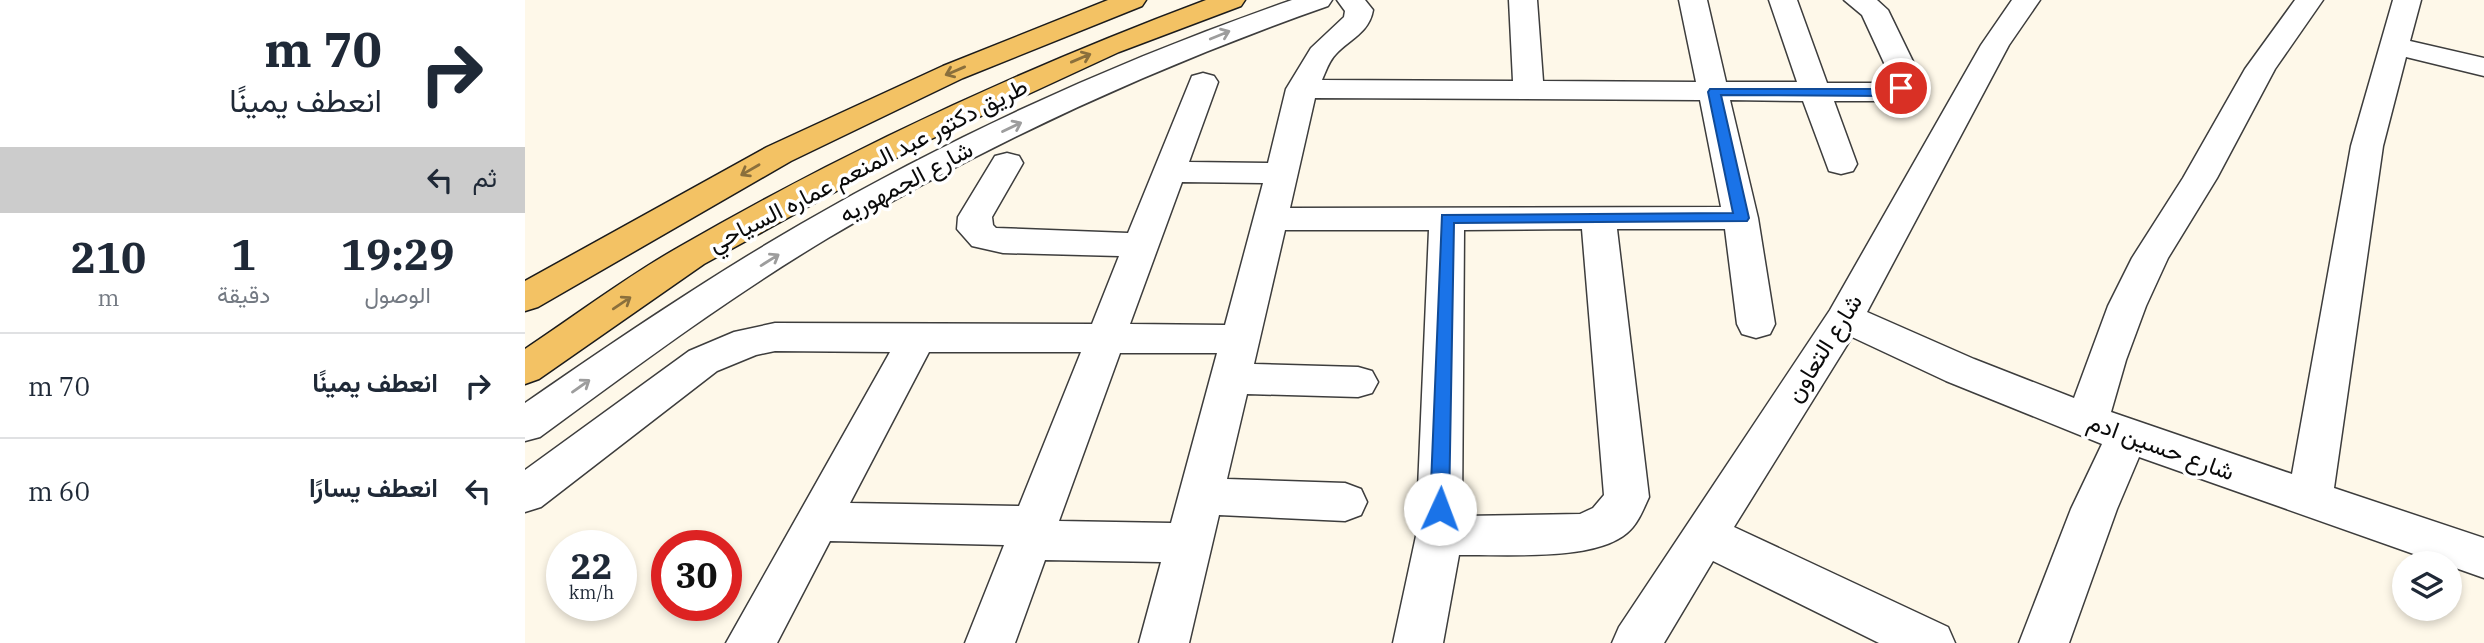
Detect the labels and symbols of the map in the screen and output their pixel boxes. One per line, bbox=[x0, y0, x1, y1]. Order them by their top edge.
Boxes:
one-way arrow bbox=[1209, 28, 1231, 41]
one-way arrow bbox=[1070, 51, 1092, 64]
pin bbox=[1871, 58, 1931, 118]
one-way arrow bbox=[945, 66, 966, 79]
street label: طريق دكتور عبد المنعم عماره السياحي bbox=[702, 69, 1035, 262]
one-way arrow bbox=[1001, 119, 1022, 133]
street label: شارع الجمهوريه bbox=[833, 132, 978, 231]
one-way arrow bbox=[741, 163, 761, 177]
one-way arrow bbox=[760, 252, 779, 267]
street label: شارع التعاون bbox=[1777, 287, 1870, 408]
one-way arrow bbox=[612, 296, 631, 310]
one-way arrow bbox=[571, 379, 590, 393]
street label: شارع حسين ادم bbox=[2083, 405, 2239, 488]
position arrow bbox=[1403, 472, 1477, 546]
speed limit sign: 30 bbox=[651, 530, 742, 621]

